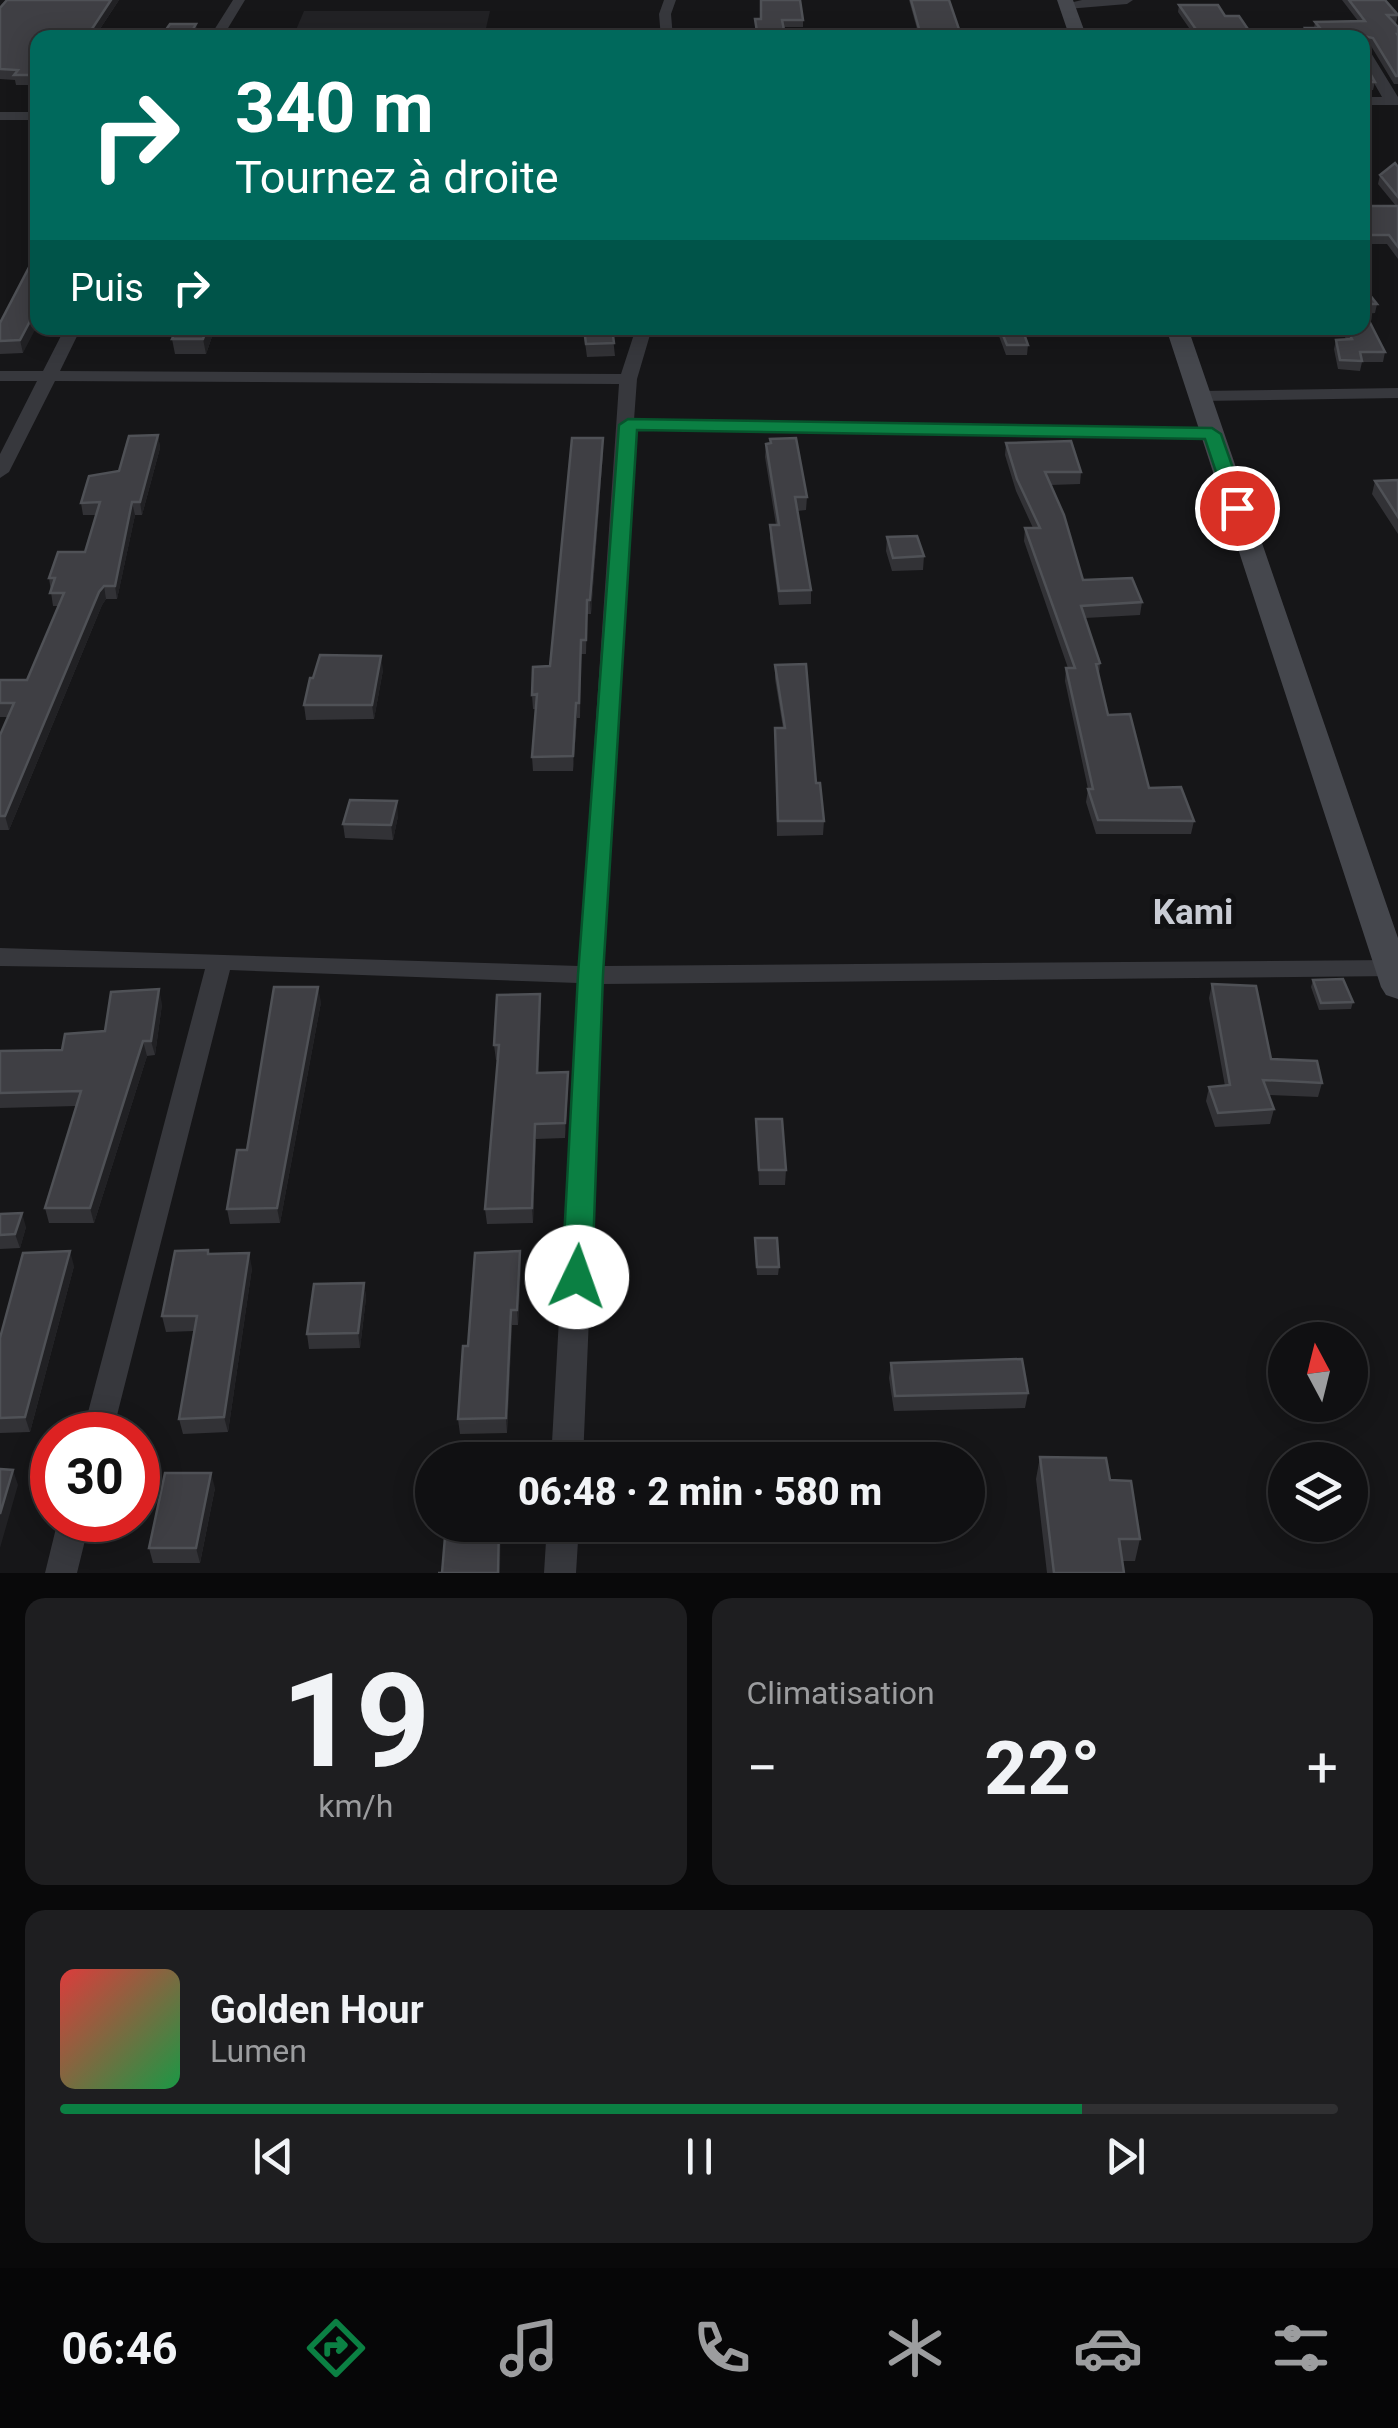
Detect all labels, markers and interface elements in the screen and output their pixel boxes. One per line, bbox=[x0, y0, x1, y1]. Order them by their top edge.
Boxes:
text: 340 m bbox=[235, 67, 434, 149]
icon: right bbox=[70, 70, 200, 200]
text: Tournez à droite bbox=[235, 151, 559, 204]
icon: right bbox=[164, 260, 219, 315]
text: Puis bbox=[70, 266, 144, 310]
pin bbox=[1195, 466, 1280, 551]
icon: arrive bbox=[1210, 481, 1265, 536]
district label: Kami bbox=[1153, 892, 1233, 933]
position arrow bbox=[525, 1225, 629, 1329]
north arrow bbox=[1268, 1322, 1368, 1422]
map controls bbox=[1268, 1322, 1368, 1542]
speed limit sign: 30 bbox=[30, 1412, 160, 1542]
button: layers bbox=[1268, 1442, 1368, 1542]
text: 06:48 · 2 min · 580 m bbox=[518, 1470, 882, 1514]
text: 19 bbox=[281, 1645, 430, 1798]
text: Climatisation bbox=[747, 1674, 935, 1712]
text: 22° bbox=[984, 1724, 1100, 1812]
text: − bbox=[747, 1736, 778, 1800]
text: + bbox=[1307, 1736, 1338, 1800]
text: km/h bbox=[318, 1787, 393, 1825]
text: Golden Hour bbox=[210, 1988, 424, 2032]
text: Lumen bbox=[210, 2032, 307, 2070]
icon: previous bbox=[246, 2129, 301, 2184]
icon: pause bbox=[672, 2129, 727, 2184]
icon: next bbox=[1098, 2129, 1153, 2184]
icon: directions bbox=[301, 2313, 371, 2383]
icon: music bbox=[494, 2313, 564, 2383]
icon: phone bbox=[687, 2313, 757, 2383]
icon: climate bbox=[880, 2313, 950, 2383]
icon: car bbox=[1073, 2313, 1143, 2383]
icon: filters bbox=[1266, 2313, 1336, 2383]
text: 06:46 bbox=[62, 2322, 178, 2375]

